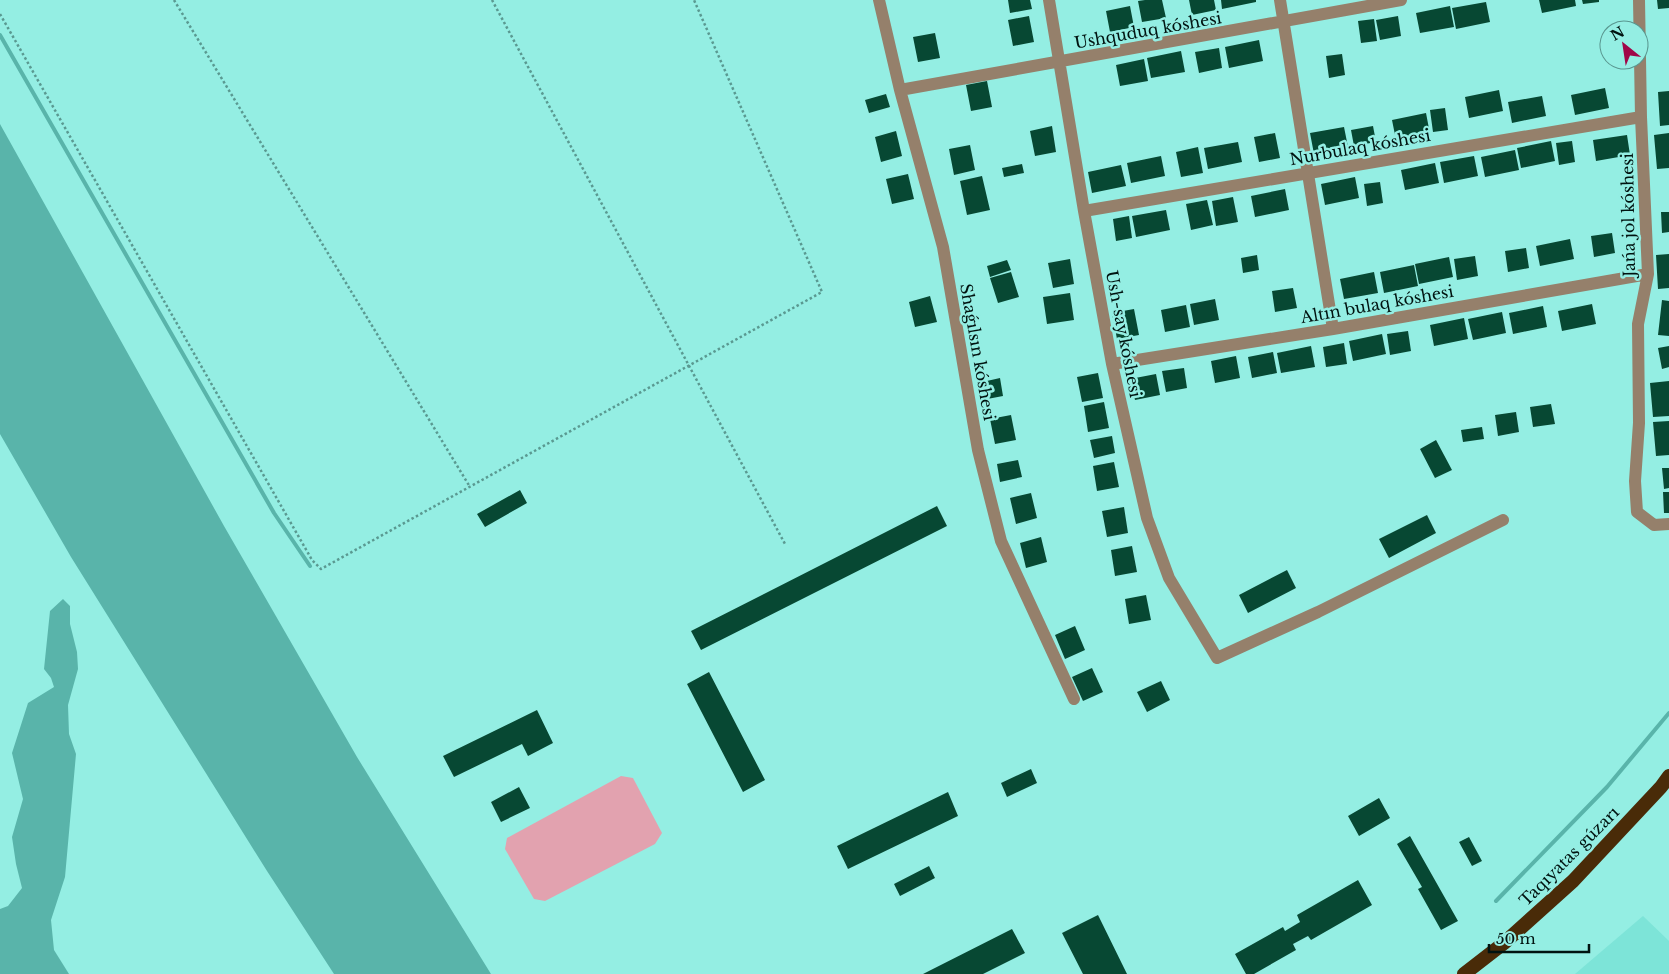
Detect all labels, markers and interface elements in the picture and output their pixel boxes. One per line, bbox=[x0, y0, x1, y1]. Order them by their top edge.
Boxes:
street label: Ushquduq kóshesi bbox=[1073, 7, 1224, 53]
north arrow bbox=[1599, 20, 1649, 70]
text: N bbox=[1607, 23, 1628, 45]
street label: Nurbulaq kóshesi bbox=[1288, 125, 1432, 169]
street label: Jańa jol kóshesi bbox=[1617, 152, 1639, 279]
street label: Ush-say kóshesi bbox=[1102, 269, 1146, 400]
street label: Altın bulaq kóshesi bbox=[1298, 281, 1456, 327]
street label: Shaǵılsın kóshesi bbox=[956, 282, 1000, 423]
street label: Taqıyatas gúzarı bbox=[1515, 802, 1623, 910]
scale bar bbox=[1489, 922, 1589, 954]
text: 50 m bbox=[1496, 929, 1536, 948]

